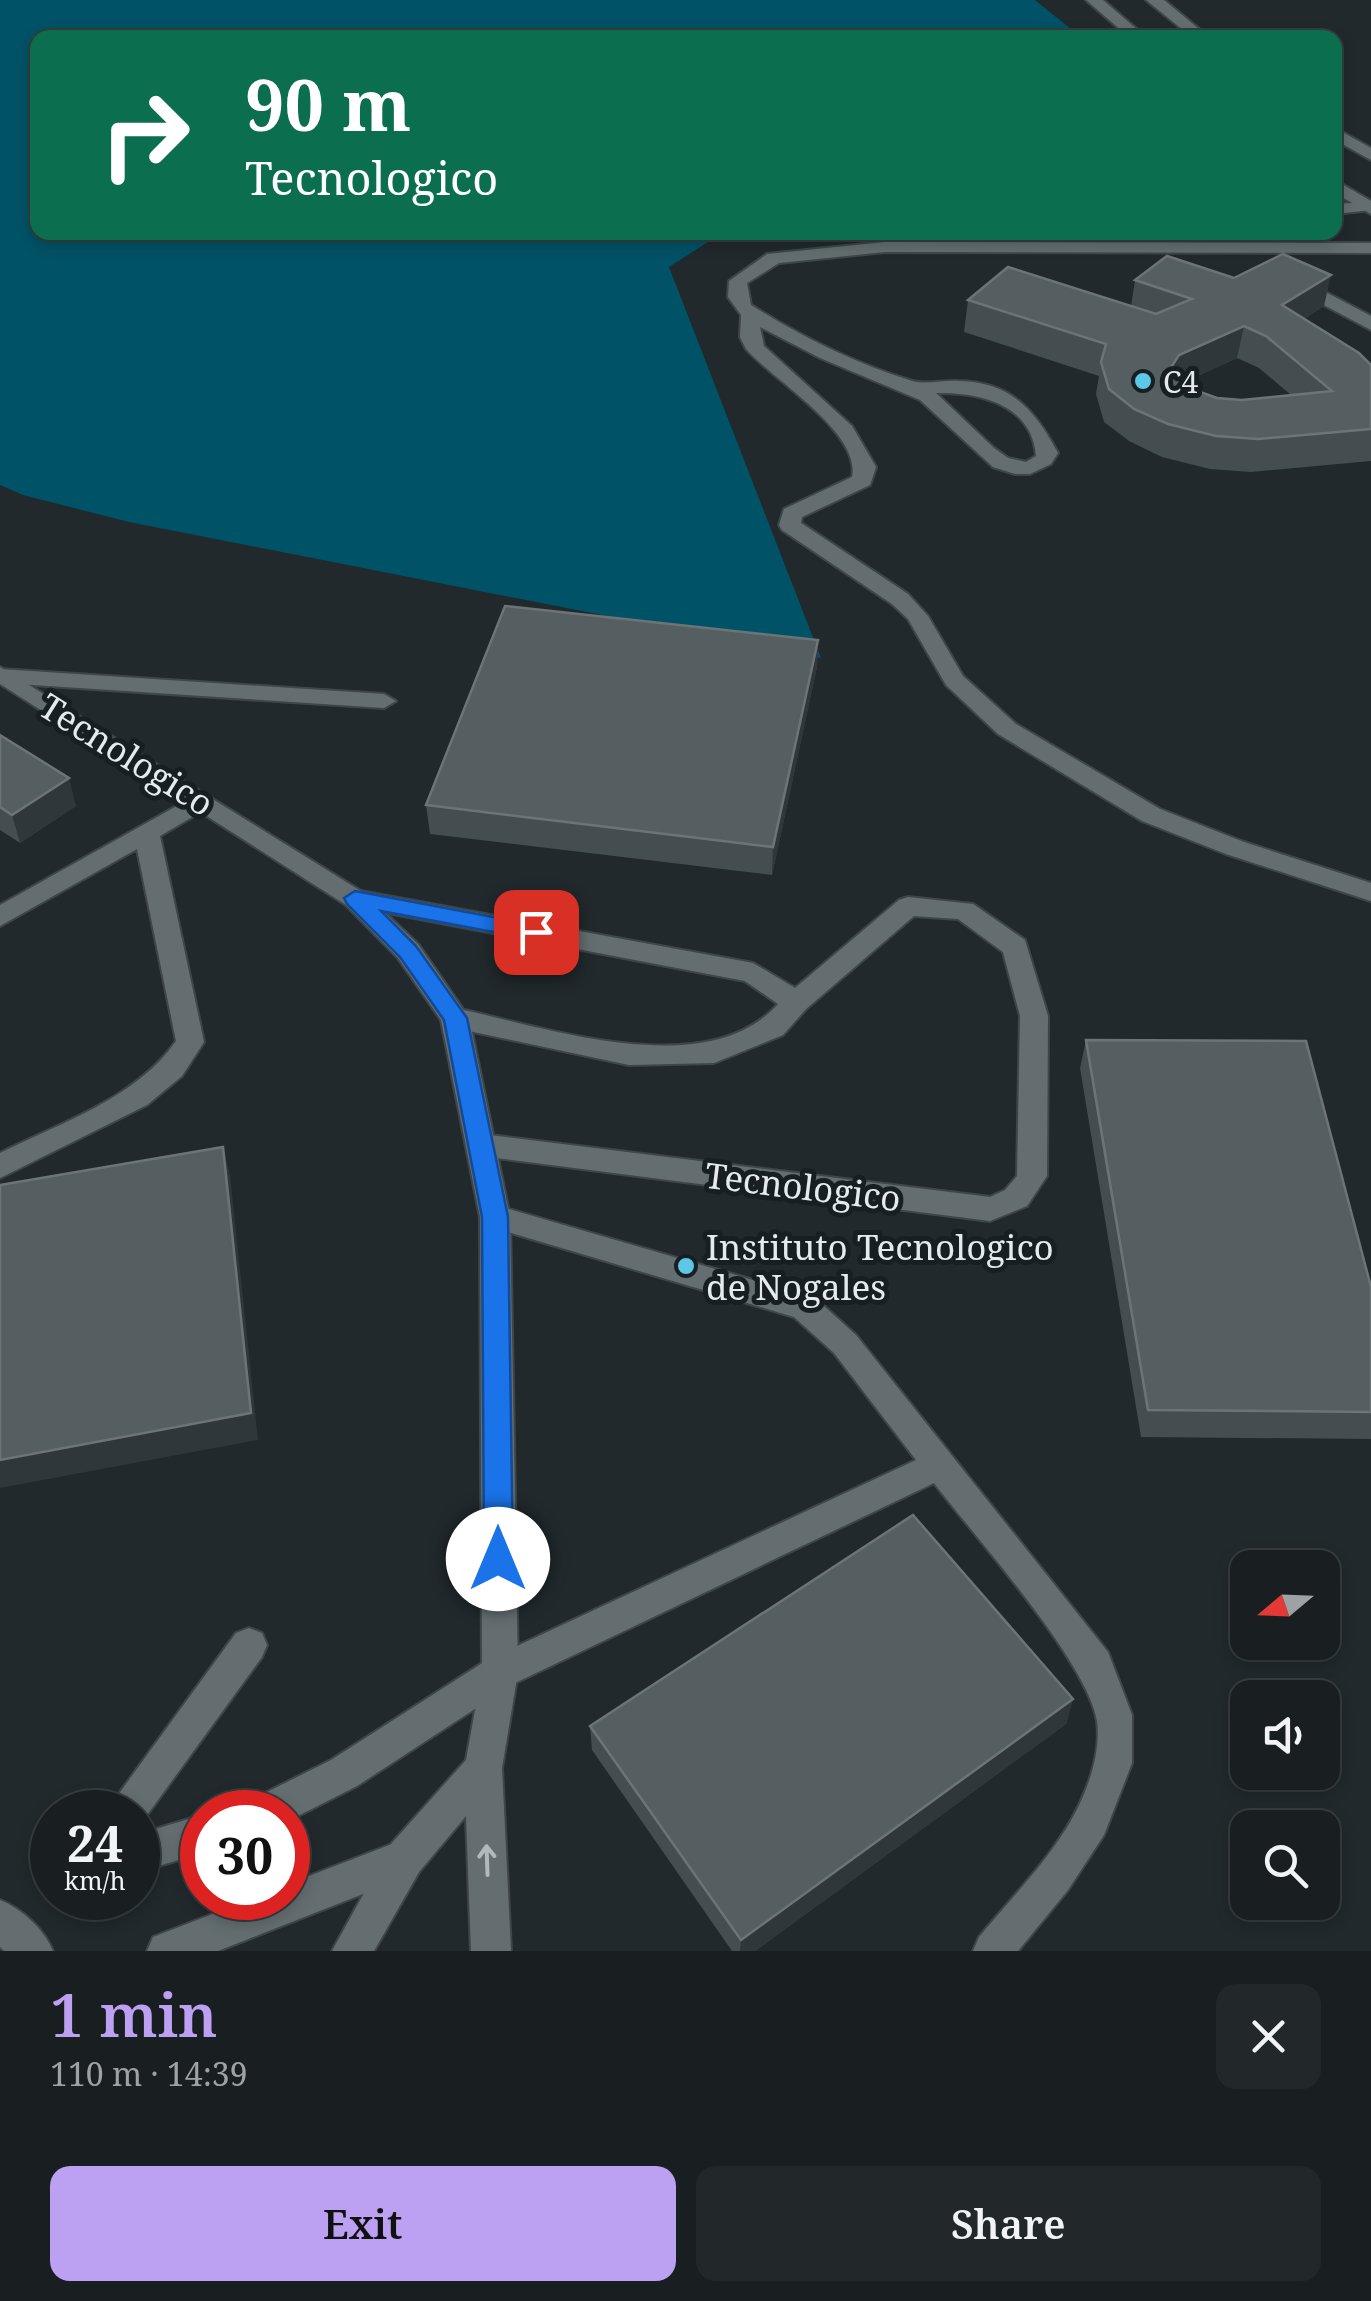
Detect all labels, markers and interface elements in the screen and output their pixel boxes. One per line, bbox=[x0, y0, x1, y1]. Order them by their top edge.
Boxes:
text: 90 m bbox=[245, 56, 411, 152]
icon: right bbox=[80, 70, 210, 200]
text: Tecnologico bbox=[245, 147, 498, 208]
place label: C4 bbox=[1163, 361, 1198, 402]
marker: C4 bbox=[1132, 370, 1154, 392]
street label: Tecnologico bbox=[31, 682, 223, 826]
pin bbox=[494, 890, 579, 975]
icon: arrive bbox=[509, 905, 564, 960]
street label: Tecnologico bbox=[702, 1151, 904, 1221]
place label: Instituto Tecnologico de Nogales bbox=[706, 1223, 1054, 1310]
marker: Instituto Tecnologico de Nogales bbox=[675, 1255, 697, 1277]
position arrow bbox=[446, 1507, 550, 1611]
north arrow bbox=[1230, 1550, 1340, 1660]
map controls bbox=[1230, 1550, 1340, 1920]
button: sound bbox=[1230, 1680, 1340, 1790]
speed limit sign: 30 bbox=[180, 1790, 310, 1920]
text: 24 bbox=[67, 1809, 123, 1877]
button: search bbox=[1230, 1810, 1340, 1920]
one-way arrow bbox=[477, 1844, 496, 1876]
text: km/h bbox=[64, 1863, 126, 1897]
text: 1 min bbox=[50, 1973, 218, 2055]
button: close bbox=[1216, 1984, 1321, 2089]
text: 110 m · 14:39 bbox=[50, 2052, 248, 2095]
button: Exit bbox=[50, 2166, 676, 2281]
button: Share bbox=[696, 2166, 1321, 2281]

